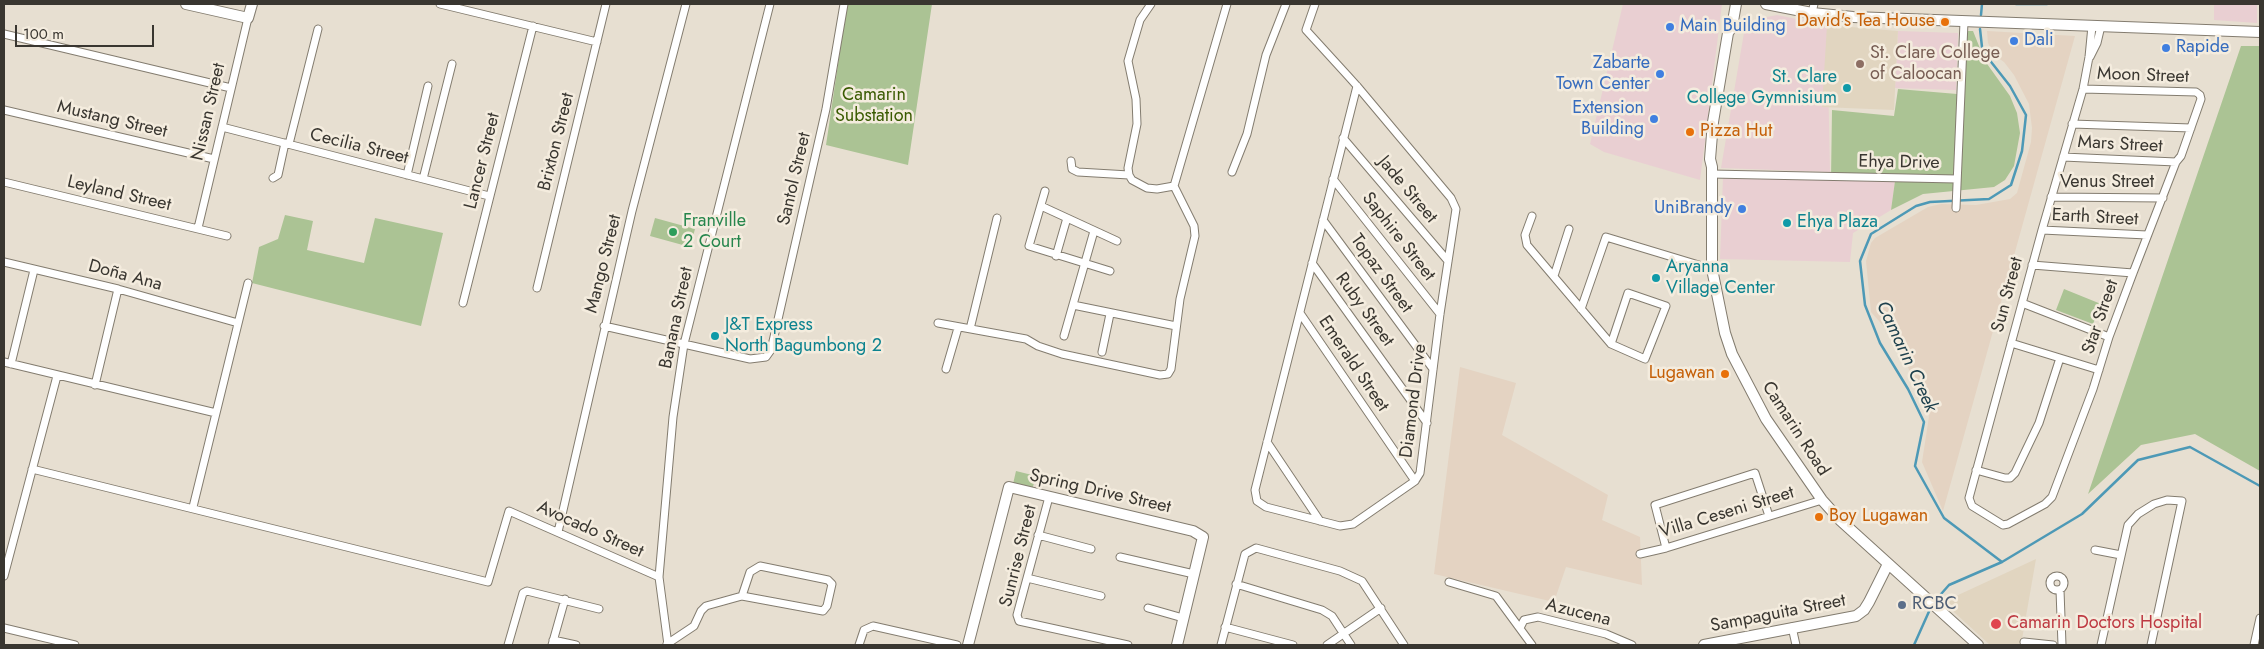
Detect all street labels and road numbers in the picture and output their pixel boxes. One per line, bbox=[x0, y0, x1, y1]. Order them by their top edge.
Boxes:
street label: Nissan Street bbox=[187, 61, 231, 163]
street label: Moon Street bbox=[2097, 64, 2189, 88]
street label: Brixton Street bbox=[534, 91, 580, 193]
street label: Mustang Street bbox=[55, 97, 169, 143]
street label: Lancer Street bbox=[461, 111, 505, 211]
street label: Cecilia Street bbox=[308, 124, 410, 170]
street label: Santol Street bbox=[774, 130, 816, 228]
street label: Mars Street bbox=[2077, 132, 2163, 158]
street label: Ehya Drive bbox=[1858, 151, 1940, 175]
street label: Jade Street bbox=[1373, 152, 1441, 228]
street label: Leyland Street bbox=[65, 172, 173, 216]
street label: Venus Street bbox=[2060, 172, 2154, 194]
street label: Saphire Street bbox=[1357, 188, 1439, 286]
street label: Earth Street bbox=[2051, 205, 2139, 231]
street label: Mango Street bbox=[581, 212, 627, 316]
street label: Topaz Street bbox=[1345, 230, 1417, 318]
street label: Sun Street bbox=[1988, 255, 2028, 335]
street label: Doña Ana bbox=[86, 256, 164, 296]
street label: Banana Street bbox=[656, 265, 698, 371]
street label: Ruby Street bbox=[1330, 269, 1398, 351]
street label: Star Street bbox=[2078, 277, 2124, 357]
street label: Emerald Street bbox=[1313, 312, 1393, 416]
street label: Diamond Drive bbox=[1396, 343, 1432, 459]
street label: Camarin Road bbox=[1756, 378, 1834, 480]
street label: Spring Drive Street bbox=[1027, 465, 1173, 519]
street label: Villa Ceseni Street bbox=[1657, 482, 1797, 544]
street label: Avocado Street bbox=[533, 497, 647, 563]
street label: Sunrise Street bbox=[996, 503, 1042, 609]
street label: Sampaguita Street bbox=[1709, 590, 1847, 638]
street label: Azucena bbox=[1543, 594, 1613, 632]

